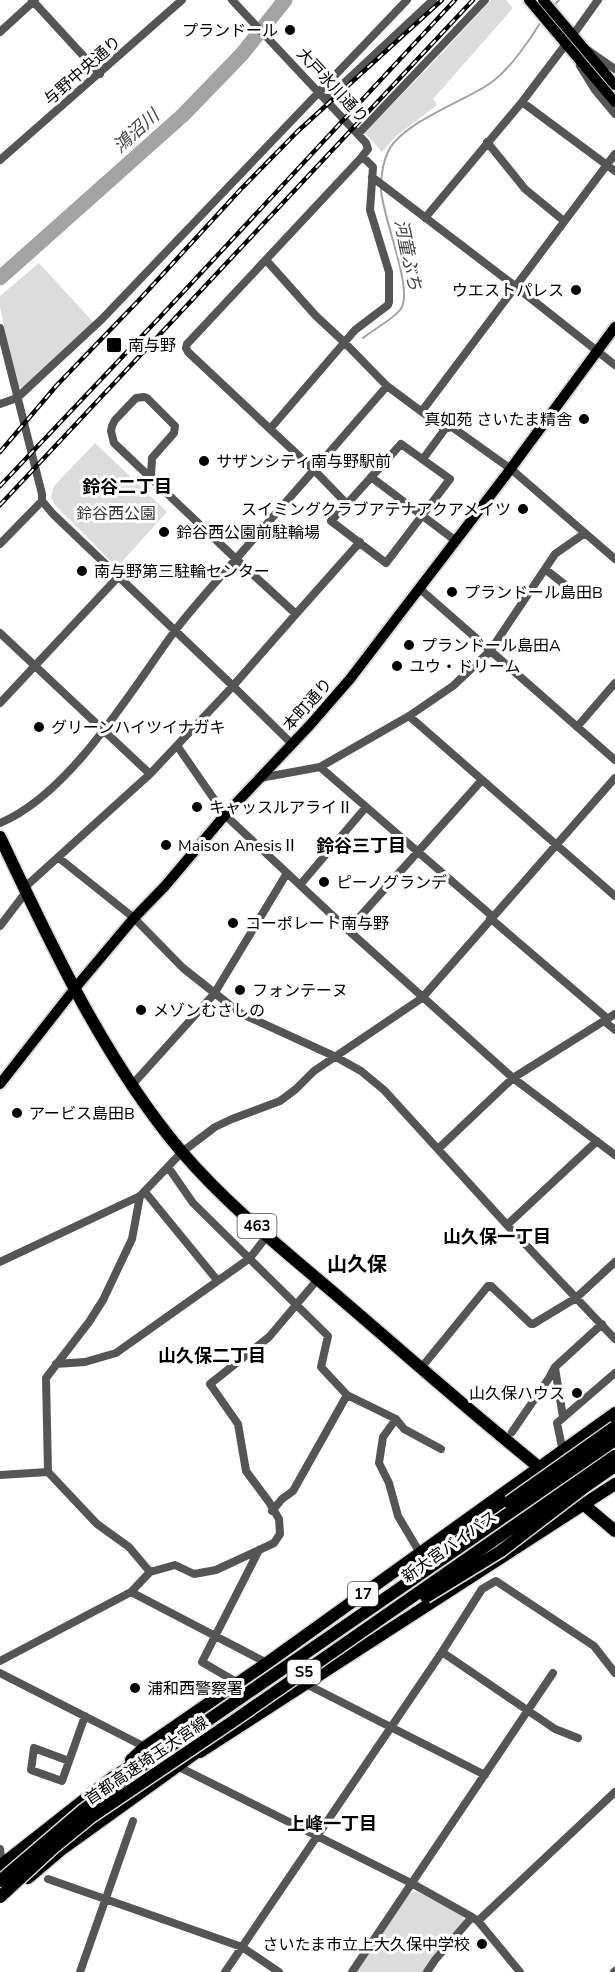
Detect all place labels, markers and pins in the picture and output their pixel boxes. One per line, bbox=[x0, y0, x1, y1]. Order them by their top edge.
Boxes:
place label: プランドール bbox=[182, 20, 278, 42]
marker: プランドール bbox=[283, 23, 297, 37]
place label: ウエストパレス bbox=[452, 280, 564, 302]
marker: ウエストパレス bbox=[569, 283, 583, 297]
place label: 南与野 bbox=[128, 335, 176, 357]
marker: 南与野 bbox=[105, 336, 123, 354]
place label: 真如苑 さいたま精舎 bbox=[424, 409, 572, 431]
marker: 真如苑 さいたま精舎 bbox=[577, 412, 591, 426]
place label: サザンシティ南与野駅前 bbox=[216, 451, 391, 473]
marker: サザンシティ南与野駅前 bbox=[197, 454, 211, 468]
place label: スイミングクラブアテナアクアメイツ bbox=[241, 499, 511, 521]
marker: スイミングクラブアテナアクアメイツ bbox=[516, 502, 530, 516]
place label: 鈴谷西公園前駐輪場 bbox=[176, 522, 320, 544]
marker: 鈴谷西公園前駐輪場 bbox=[157, 525, 171, 539]
place label: 南与野第三駐輪センター bbox=[94, 561, 270, 583]
marker: 南与野第三駐輪センター bbox=[75, 564, 89, 578]
place label: プランドール島田B bbox=[464, 582, 603, 604]
marker: プランドール島田B bbox=[445, 585, 459, 599]
place label: プランドール島田A bbox=[421, 635, 561, 657]
marker: プランドール島田A bbox=[402, 638, 416, 652]
place label: ユウ・ドリーム bbox=[409, 656, 521, 678]
marker: ユウ・ドリーム bbox=[390, 659, 404, 673]
place label: グリーンハイツイナガキ bbox=[51, 717, 226, 739]
marker: グリーンハイツイナガキ bbox=[32, 720, 46, 734]
place label: キャッスルアライⅡ bbox=[209, 797, 353, 819]
marker: キャッスルアライⅡ bbox=[190, 800, 204, 814]
place label: Maison AnesisⅡ bbox=[178, 835, 298, 857]
marker: Maison AnesisⅡ bbox=[159, 838, 173, 852]
place label: ピーノグランデ bbox=[336, 872, 447, 894]
marker: ピーノグランデ bbox=[317, 875, 331, 889]
place label: コーポレート南与野 bbox=[245, 913, 389, 935]
marker: コーポレート南与野 bbox=[226, 916, 240, 930]
place label: フォンテーヌ bbox=[252, 980, 348, 1002]
marker: フォンテーヌ bbox=[233, 983, 247, 997]
place label: メゾンむさしの bbox=[153, 1000, 265, 1022]
marker: メゾンむさしの bbox=[134, 1003, 148, 1017]
place label: アービス島田B bbox=[29, 1103, 135, 1125]
marker: アービス島田B bbox=[10, 1106, 24, 1120]
place label: 山久保ハウス bbox=[469, 1383, 565, 1405]
marker: 山久保ハウス bbox=[570, 1386, 584, 1400]
place label: 浦和西警察署 bbox=[147, 1678, 243, 1700]
marker: 浦和西警察署 bbox=[128, 1681, 142, 1695]
place label: さいたま市立上大久保中学校 bbox=[262, 1934, 470, 1956]
marker: さいたま市立上大久保中学校 bbox=[475, 1937, 489, 1951]

